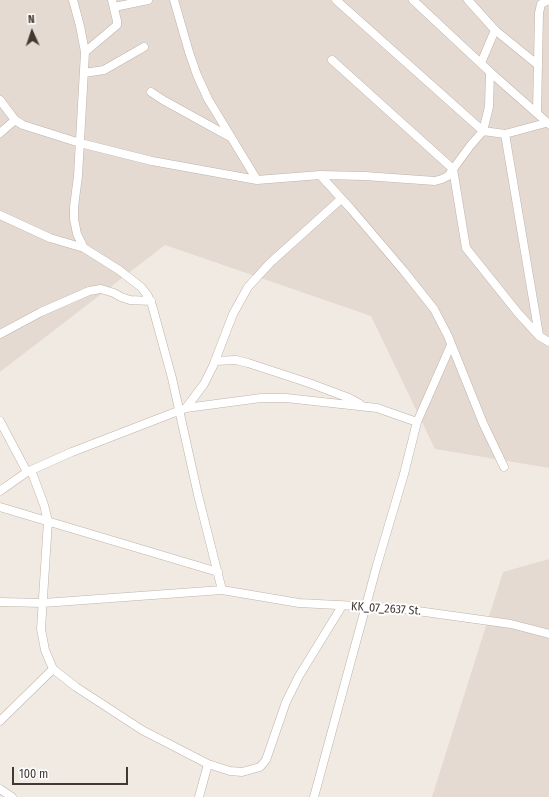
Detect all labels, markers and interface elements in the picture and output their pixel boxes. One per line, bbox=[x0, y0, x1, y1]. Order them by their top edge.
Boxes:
north arrow bbox=[12, 12, 52, 52]
text: N bbox=[28, 13, 35, 26]
street label: KK_07_2637 St. bbox=[351, 599, 421, 619]
scale bar bbox=[14, 759, 130, 785]
text: 100 m bbox=[19, 767, 48, 781]

